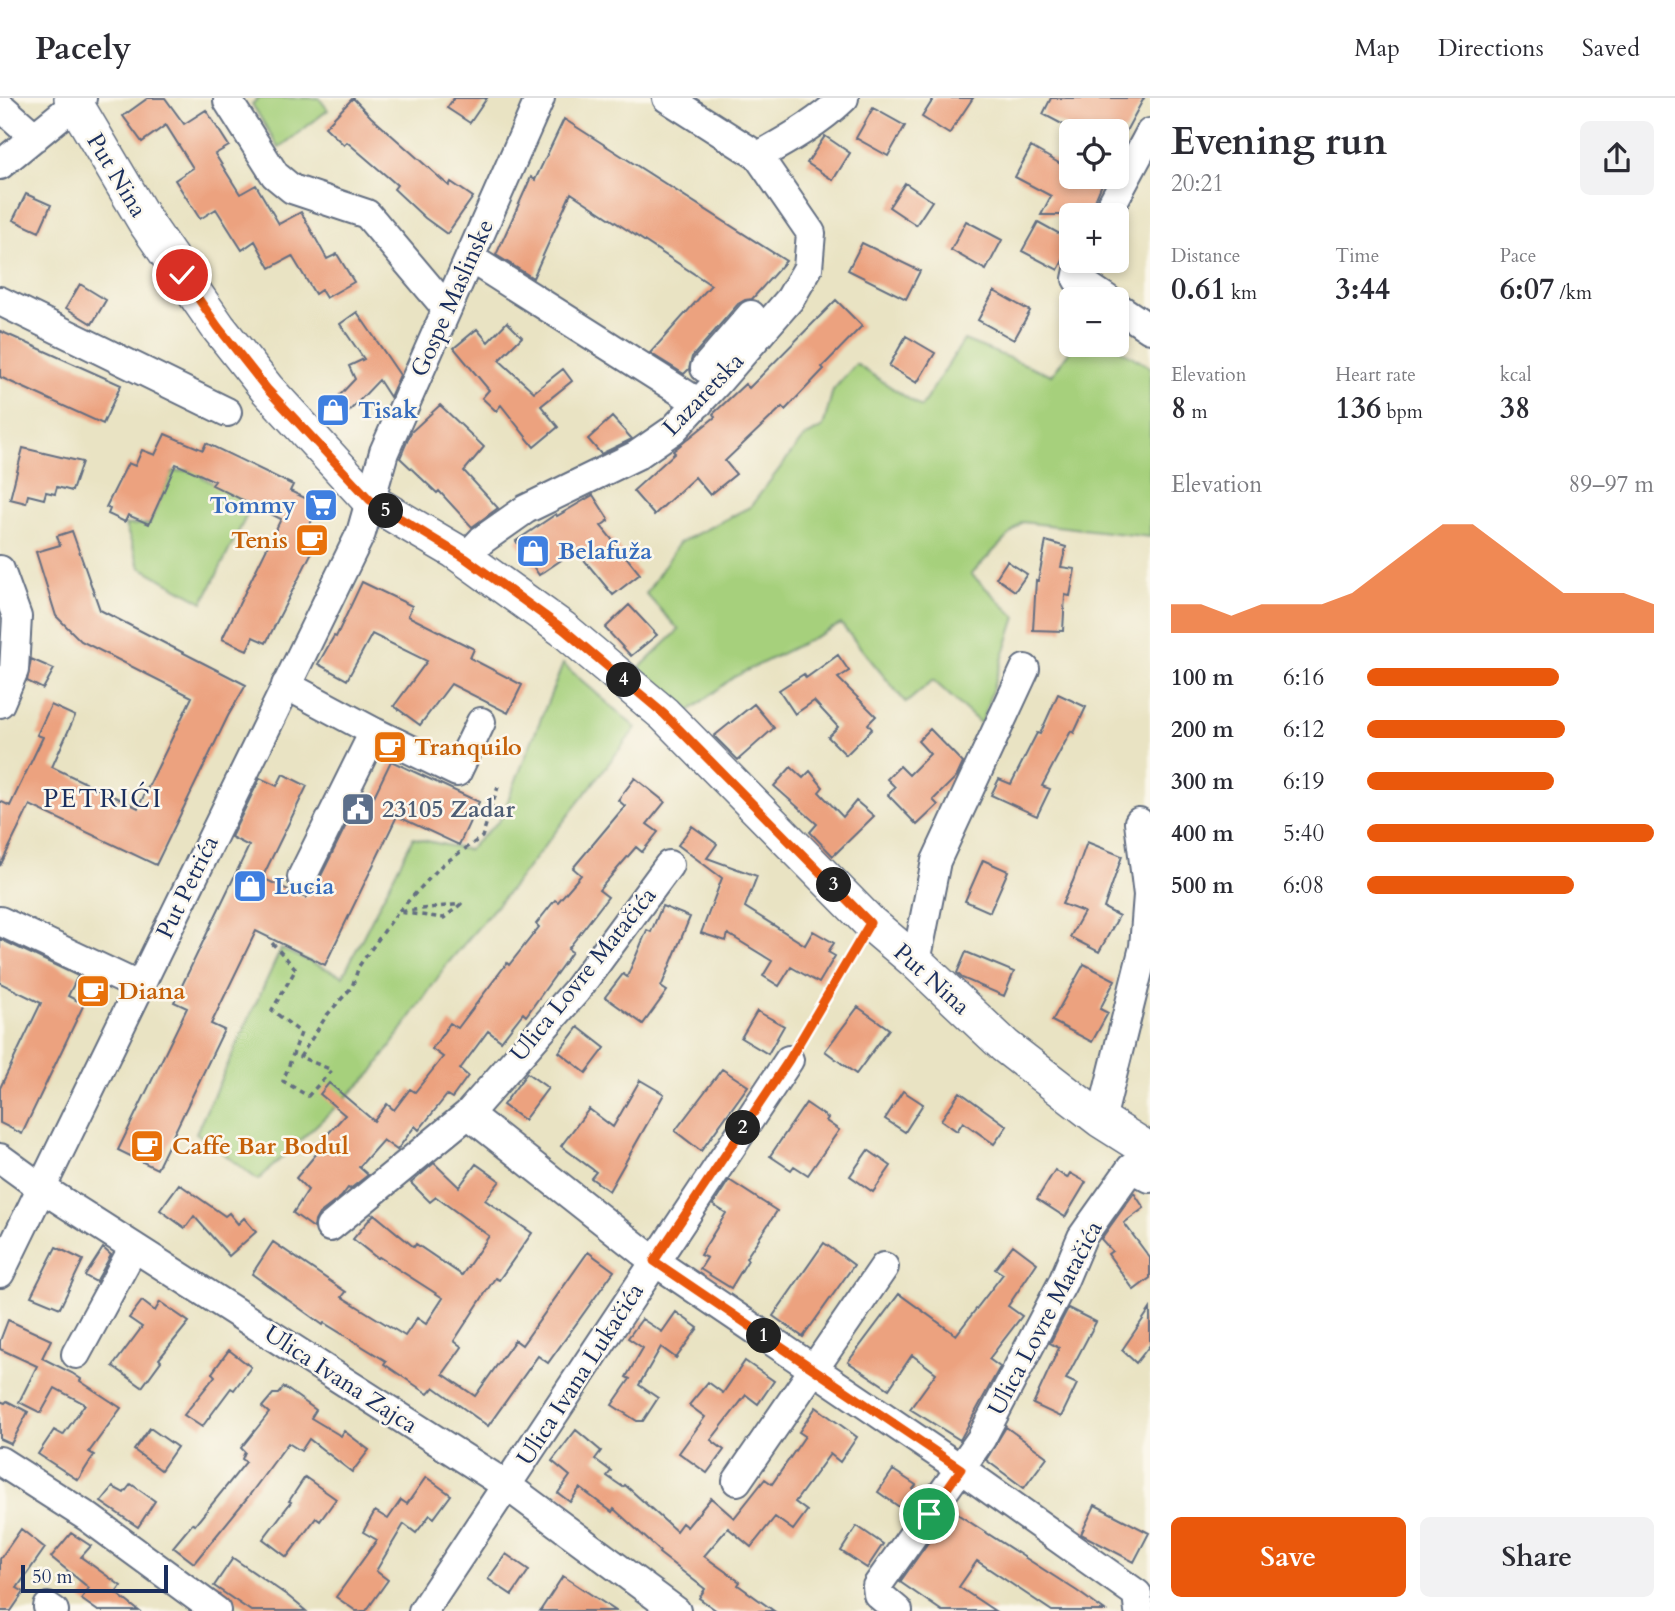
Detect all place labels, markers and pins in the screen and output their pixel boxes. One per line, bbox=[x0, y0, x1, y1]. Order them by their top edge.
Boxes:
pin bbox=[152, 245, 212, 305]
shop icon: Tisak bbox=[314, 391, 352, 429]
place label: Tisak bbox=[358, 394, 418, 427]
supermarket icon: Tommy bbox=[302, 486, 340, 524]
place label: Tommy bbox=[210, 489, 296, 522]
pin: 5 bbox=[368, 494, 404, 528]
cafe icon: Tenis bbox=[293, 521, 331, 559]
place label: Tenis bbox=[231, 524, 288, 557]
shop icon: Belafuža bbox=[514, 532, 552, 570]
place label: Belafuža bbox=[558, 535, 652, 568]
pin: 4 bbox=[606, 662, 642, 698]
cafe icon: Tranquilo bbox=[371, 728, 409, 766]
place label: Tranquilo bbox=[414, 731, 522, 764]
public building icon: 23105 Zadar bbox=[339, 790, 377, 828]
place label: 23105 Zadar bbox=[382, 793, 515, 826]
shop icon: Lucia bbox=[231, 867, 269, 905]
pin: 3 bbox=[816, 868, 852, 902]
place label: Lucia bbox=[274, 870, 335, 903]
cafe icon: Diana bbox=[74, 972, 112, 1010]
place label: Diana bbox=[118, 975, 186, 1008]
pin: 2 bbox=[726, 1110, 760, 1146]
cafe icon: Caffe Bar Bodul bbox=[128, 1127, 166, 1165]
place label: Caffe Bar Bodul bbox=[172, 1130, 349, 1163]
pin: 1 bbox=[746, 1318, 782, 1354]
pin bbox=[899, 1484, 959, 1544]

